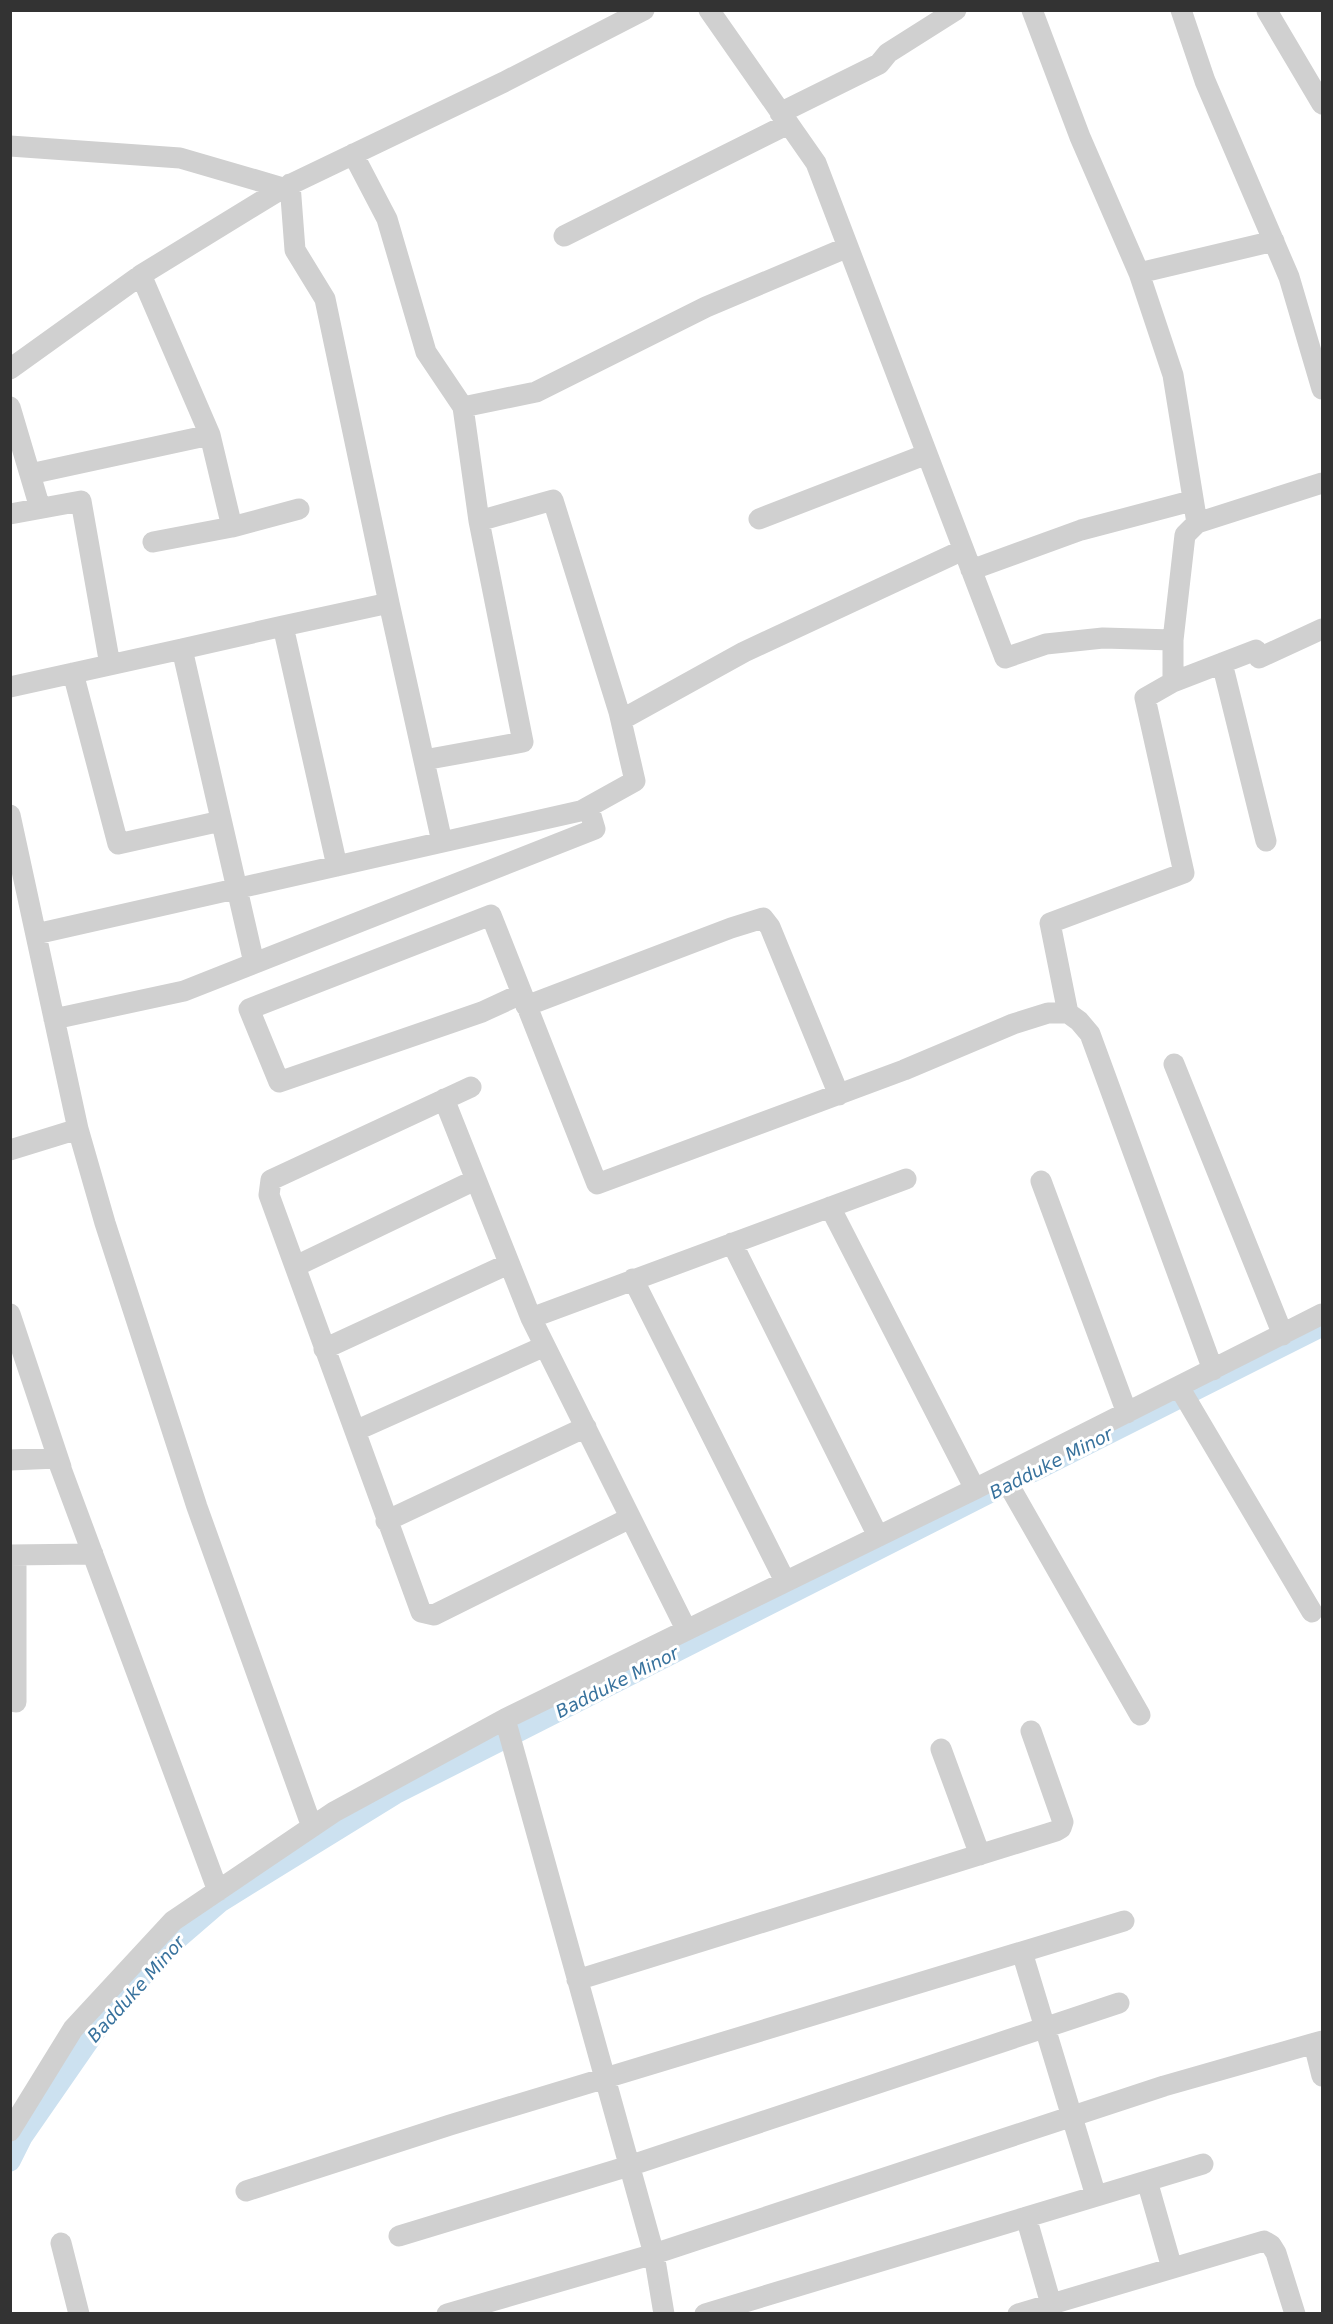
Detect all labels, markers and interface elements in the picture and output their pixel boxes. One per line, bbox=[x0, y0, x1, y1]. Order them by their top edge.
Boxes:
water label: Badduke Minor bbox=[986, 1422, 1117, 1503]
water label: Badduke Minor bbox=[552, 1641, 683, 1722]
water label: Badduke Minor bbox=[83, 1931, 190, 2046]

